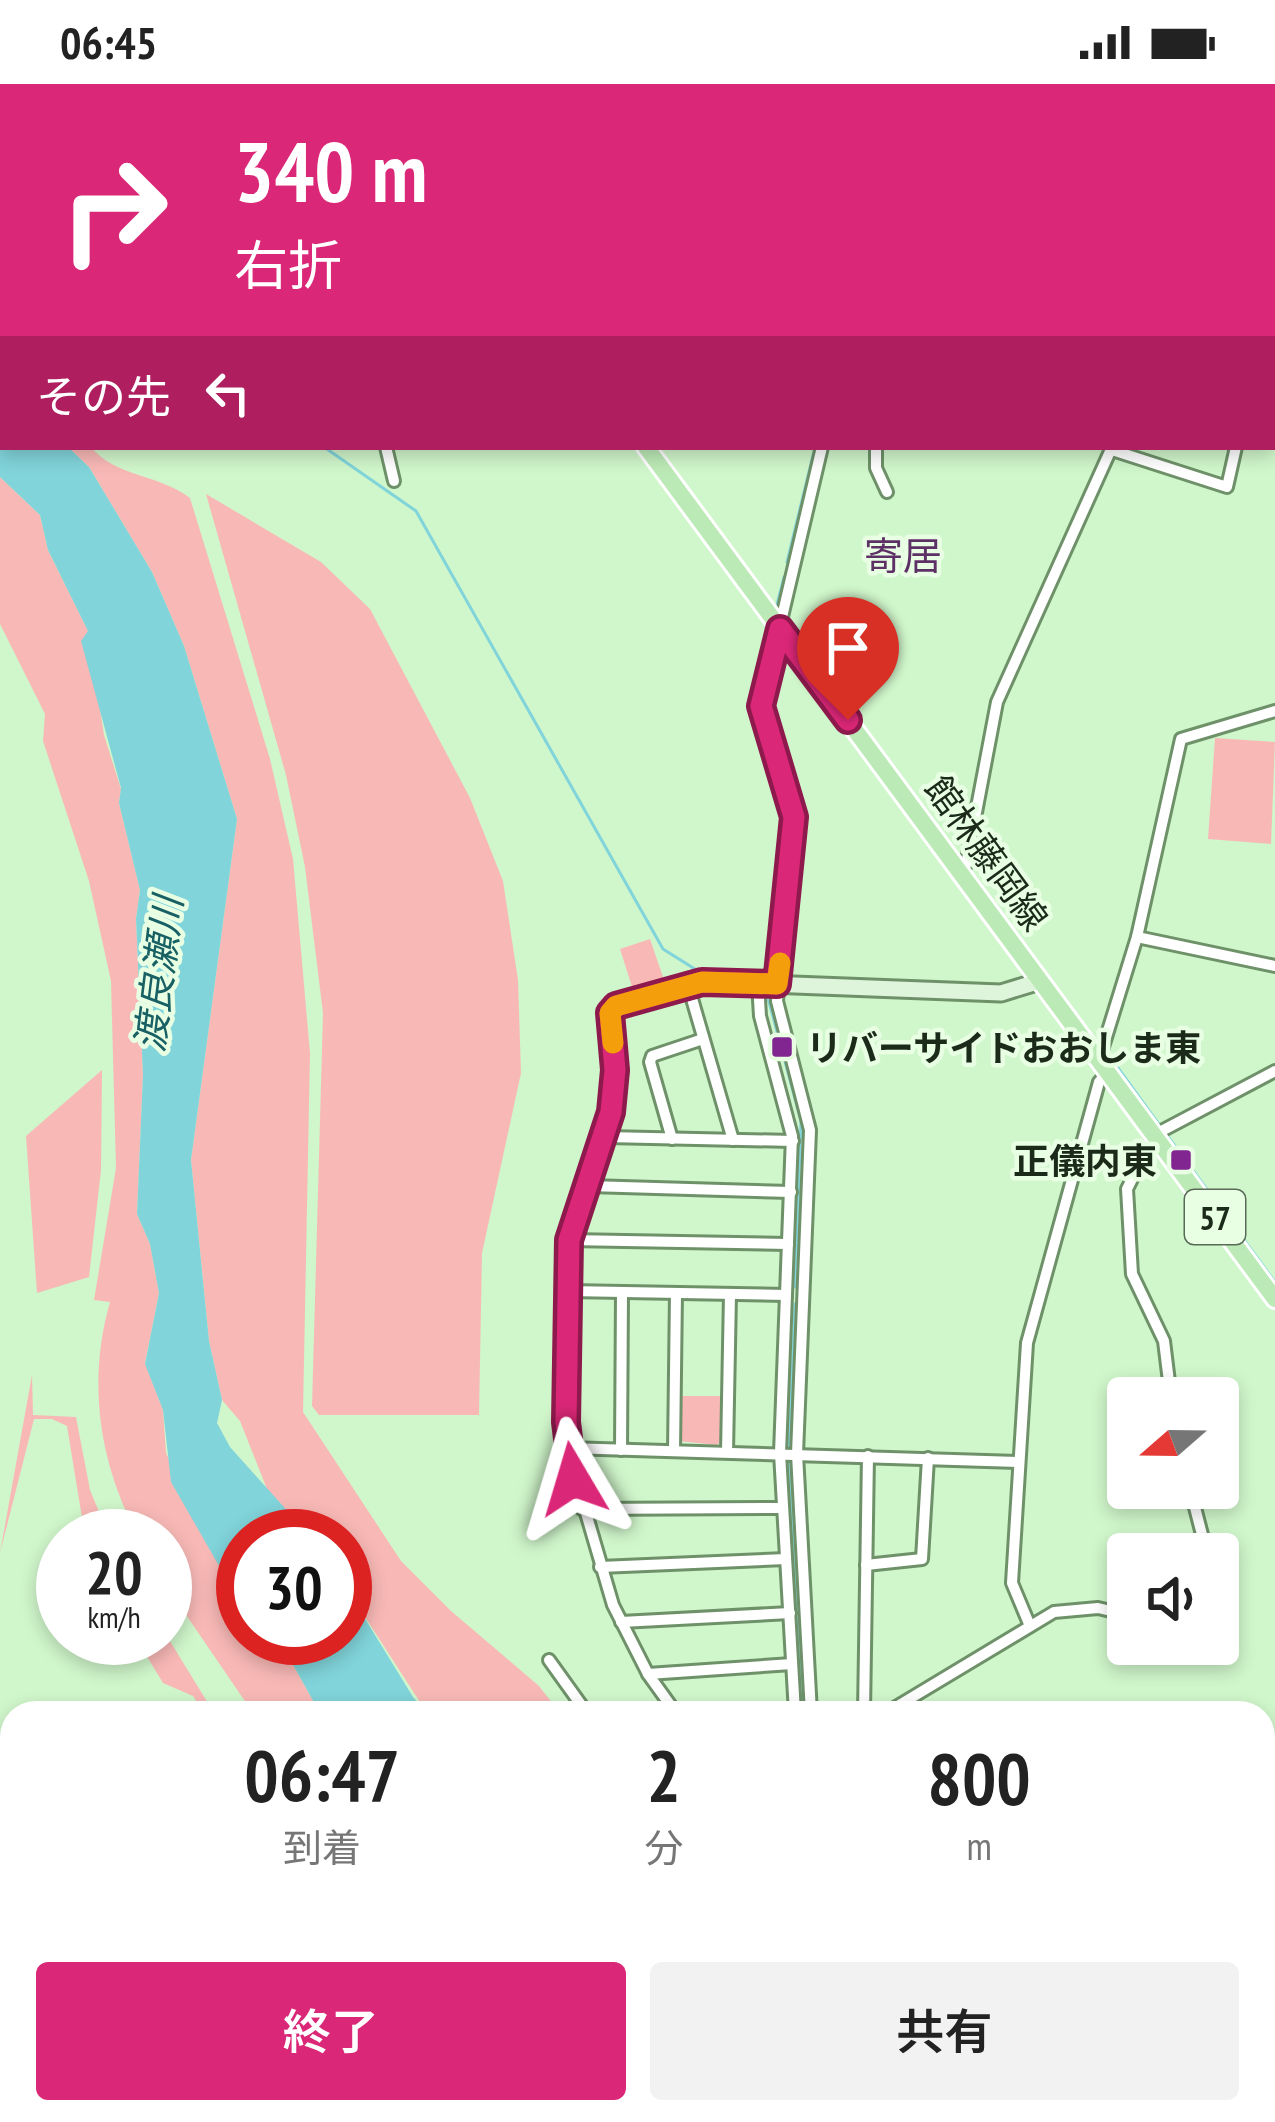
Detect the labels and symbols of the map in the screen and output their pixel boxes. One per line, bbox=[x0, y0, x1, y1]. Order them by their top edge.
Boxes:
district label: 寄居 bbox=[864, 530, 942, 581]
pin bbox=[797, 597, 899, 720]
street label: 館林藤岡線 bbox=[915, 766, 1059, 940]
water label: 渡良瀬川 bbox=[123, 890, 193, 1055]
place label: リバーサイドおおしま東 bbox=[806, 1024, 1201, 1071]
marker: リバーサイドおおしま東 bbox=[769, 1034, 795, 1060]
place label: 正儀内東 bbox=[1013, 1137, 1157, 1184]
marker: 正儀内東 bbox=[1168, 1147, 1194, 1173]
road number: 57 bbox=[1185, 1190, 1245, 1244]
north arrow bbox=[1107, 1377, 1239, 1509]
position arrow bbox=[510, 1416, 636, 1542]
speed limit sign: 30 bbox=[216, 1509, 372, 1665]

